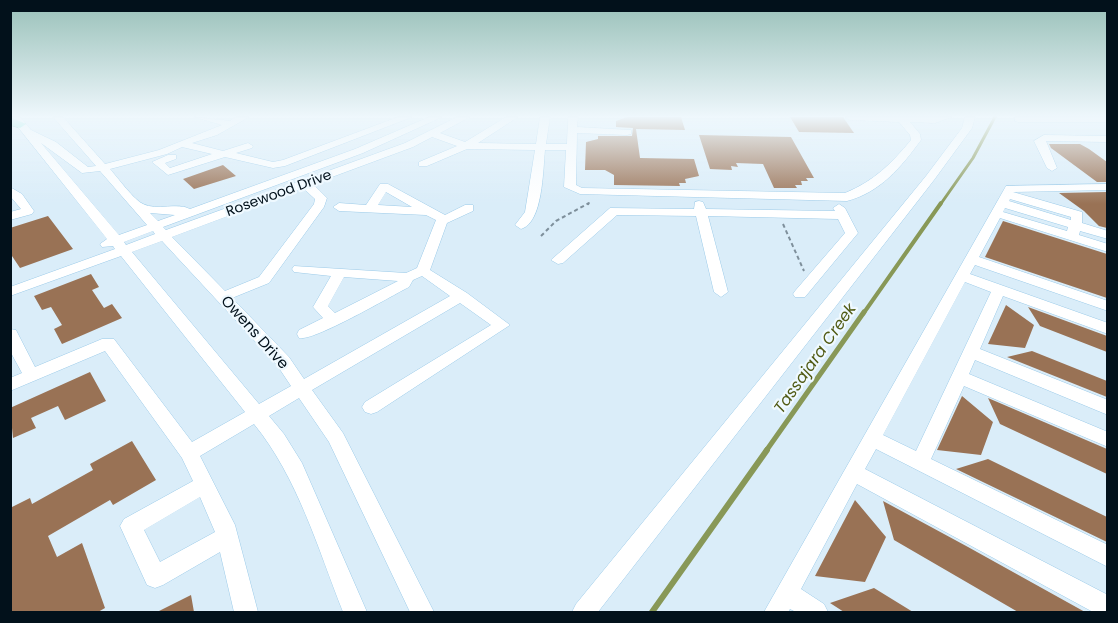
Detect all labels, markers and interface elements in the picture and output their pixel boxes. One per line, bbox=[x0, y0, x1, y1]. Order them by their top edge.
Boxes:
street label: Rosewood Drive bbox=[224, 167, 334, 221]
street label: Owens Drive bbox=[216, 293, 292, 373]
water label: Tassajara Creek bbox=[771, 300, 861, 418]

